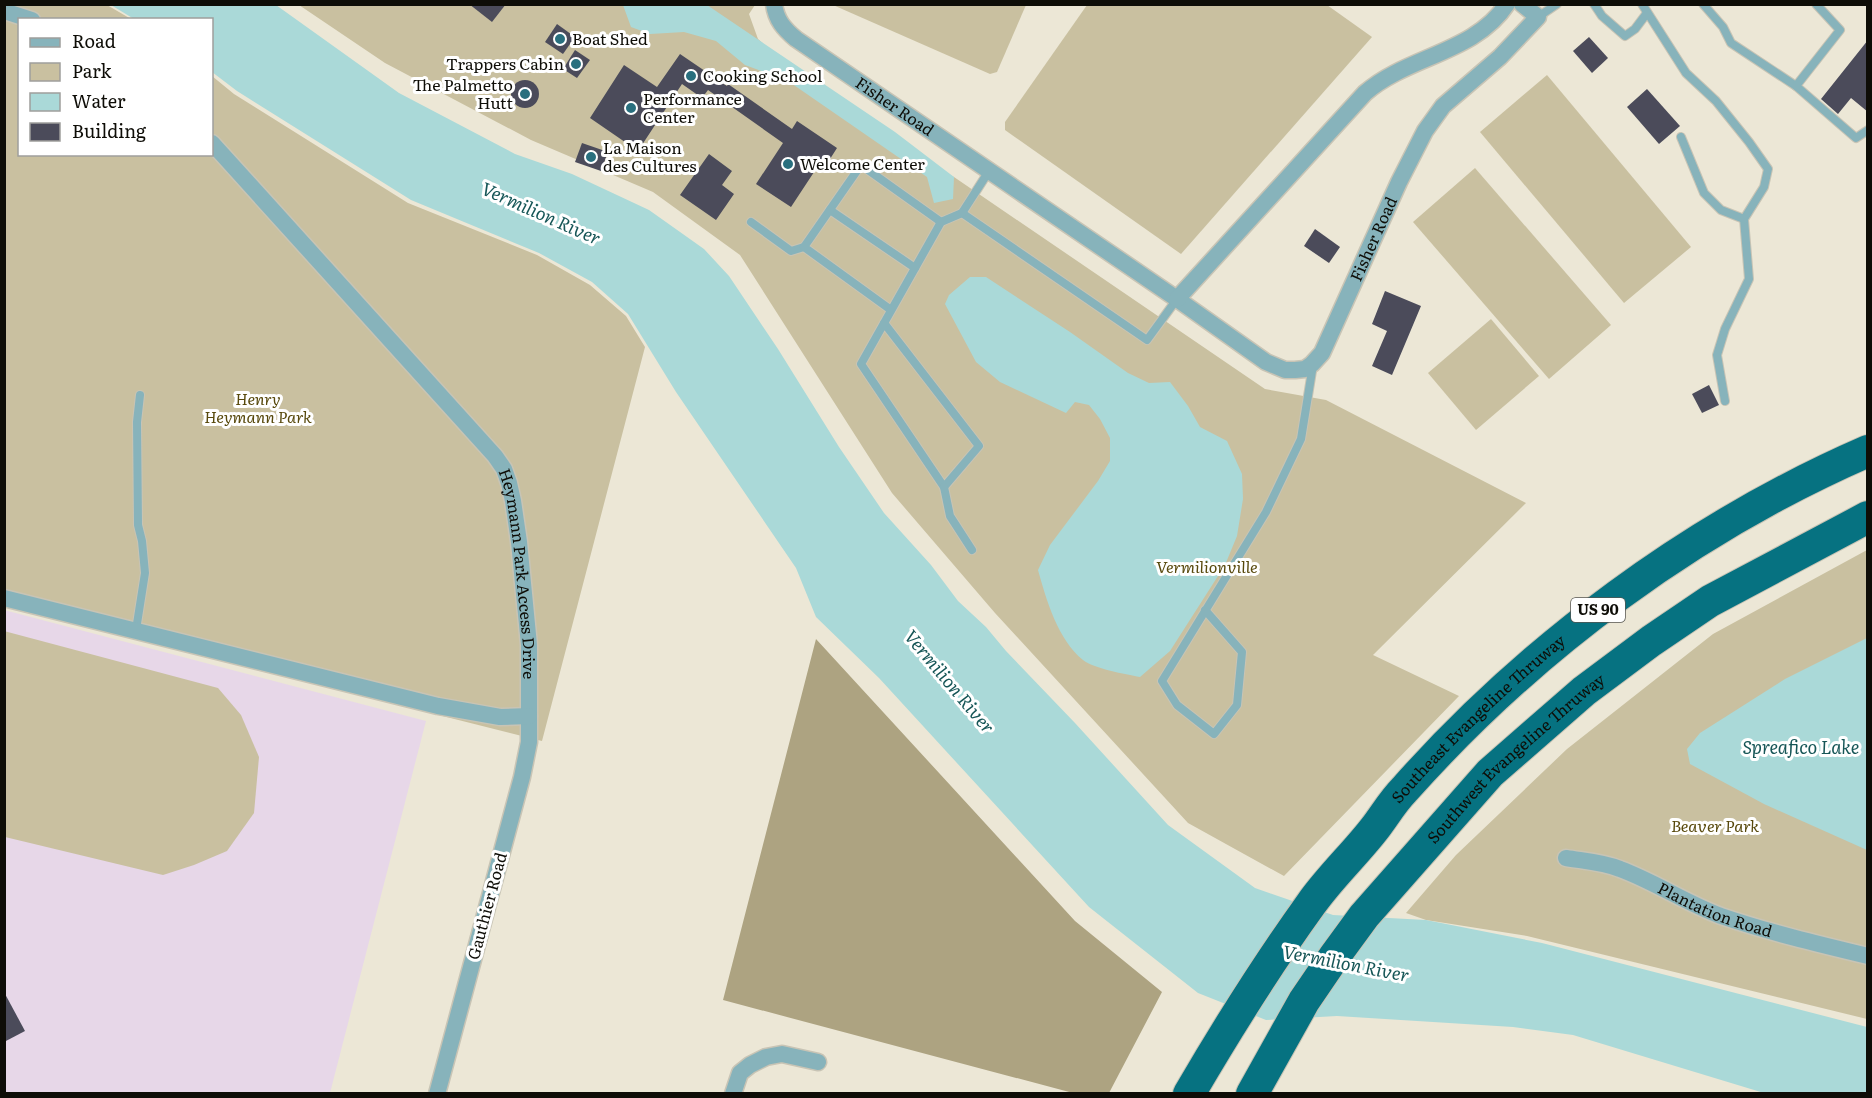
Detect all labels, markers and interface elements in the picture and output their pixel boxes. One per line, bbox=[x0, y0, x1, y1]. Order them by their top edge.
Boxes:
legend bbox=[18, 18, 213, 156]
place label: Boat Shed bbox=[572, 26, 648, 50]
text: Road bbox=[72, 27, 116, 54]
marker: Boat Shed bbox=[553, 32, 567, 46]
place label: Trappers Cabin bbox=[446, 51, 564, 75]
text: Park bbox=[72, 57, 113, 84]
marker: Trappers Cabin bbox=[569, 57, 583, 71]
place label: Cooking School bbox=[703, 63, 822, 87]
marker: Cooking School bbox=[684, 69, 698, 83]
street label: Fisher Road bbox=[851, 70, 940, 141]
place label: The Palmetto Hutt bbox=[413, 72, 514, 114]
place label: Performance Center bbox=[643, 86, 742, 128]
text: Water bbox=[72, 87, 126, 114]
marker: The Palmetto Hutt bbox=[518, 87, 532, 101]
marker: Performance Center bbox=[624, 101, 638, 115]
text: Building bbox=[72, 117, 147, 144]
place label: La Maison des Cultures bbox=[603, 135, 697, 177]
marker: La Maison des Cultures bbox=[584, 150, 598, 164]
place label: Welcome Center bbox=[800, 151, 925, 175]
marker: Welcome Center bbox=[781, 157, 795, 171]
water label: Vermilion River bbox=[478, 174, 606, 251]
street label: Fisher Road bbox=[1343, 192, 1402, 285]
park label: Henry Heymann Park bbox=[204, 386, 312, 428]
street label: Heymann Park Access Drive bbox=[494, 465, 542, 679]
park label: Vermilionville bbox=[1156, 554, 1258, 578]
road number: US 90 bbox=[1571, 598, 1625, 622]
water label: Vermilion River bbox=[899, 623, 1002, 739]
street label: Southeast Evangeline Thruway bbox=[1385, 628, 1570, 808]
street label: Southwest Evangeline Thruway bbox=[1420, 666, 1610, 848]
water label: Spreafico Lake bbox=[1743, 733, 1859, 760]
park label: Beaver Park bbox=[1671, 813, 1759, 837]
street label: Gauthier Road bbox=[460, 849, 512, 962]
street label: Plantation Road bbox=[1654, 875, 1776, 942]
water label: Vermilion River bbox=[1281, 937, 1412, 988]

